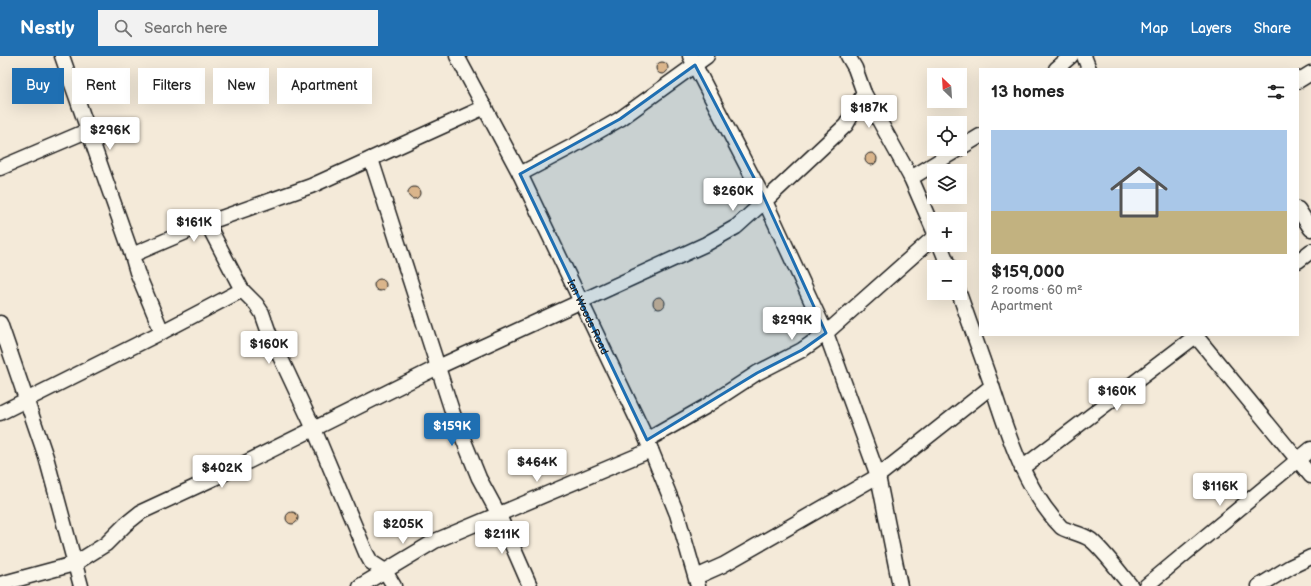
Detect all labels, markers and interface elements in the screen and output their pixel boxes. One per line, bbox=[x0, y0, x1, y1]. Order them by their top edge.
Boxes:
search box bbox=[98, 10, 378, 46]
text: Nestly bbox=[20, 17, 74, 40]
icon: search bbox=[112, 17, 134, 39]
text: Search here bbox=[144, 19, 227, 38]
text: Map bbox=[1140, 20, 1168, 37]
text: Layers bbox=[1190, 20, 1232, 37]
text: Share bbox=[1254, 20, 1291, 37]
chip: Buy bbox=[12, 68, 64, 104]
chip: Rent bbox=[72, 68, 130, 104]
chip: Filters bbox=[138, 68, 205, 104]
chip: New bbox=[213, 68, 269, 104]
chip: Apartment bbox=[277, 68, 372, 104]
north arrow bbox=[927, 68, 967, 108]
map controls bbox=[927, 68, 967, 300]
icon: filters bbox=[1265, 81, 1287, 103]
text: 13 homes bbox=[991, 82, 1064, 102]
pin: $187K bbox=[841, 95, 897, 129]
text: $187K bbox=[850, 100, 888, 116]
button: locate bbox=[927, 116, 967, 156]
pin: $296K bbox=[82, 117, 138, 151]
text: $296K bbox=[90, 122, 130, 138]
icon: home bbox=[1103, 156, 1175, 228]
button: layers bbox=[927, 164, 967, 204]
pin: $260K bbox=[705, 178, 761, 212]
text: $260K bbox=[712, 183, 754, 199]
pin: $161K bbox=[166, 209, 222, 243]
button: + bbox=[927, 212, 967, 252]
text: $161K bbox=[176, 214, 212, 230]
button: − bbox=[927, 260, 967, 300]
text: $159,000 bbox=[991, 262, 1065, 282]
street label: Ian Woods Road bbox=[564, 277, 611, 357]
text: 2 rooms · 60 m² bbox=[991, 282, 1083, 298]
text: Apartment bbox=[991, 298, 1052, 314]
pin: $299K bbox=[764, 307, 820, 341]
text: $299K bbox=[772, 312, 812, 328]
pin: $160K bbox=[241, 331, 297, 365]
text: $160K bbox=[250, 336, 288, 352]
pin: $160K bbox=[1089, 378, 1145, 412]
text: $160K bbox=[1098, 383, 1136, 399]
pin: $159K bbox=[424, 413, 480, 447]
text: $159K bbox=[433, 418, 471, 434]
pin: $464K bbox=[509, 449, 565, 483]
text: $464K bbox=[517, 454, 557, 470]
pin: $402K bbox=[194, 455, 250, 489]
text: $402K bbox=[202, 460, 242, 476]
pin: $116K bbox=[1192, 473, 1248, 507]
text: $116K bbox=[1202, 478, 1238, 494]
pin: $205K bbox=[375, 511, 431, 545]
text: $205K bbox=[383, 516, 423, 532]
pin: $211K bbox=[474, 521, 530, 555]
text: $211K bbox=[484, 526, 520, 542]

